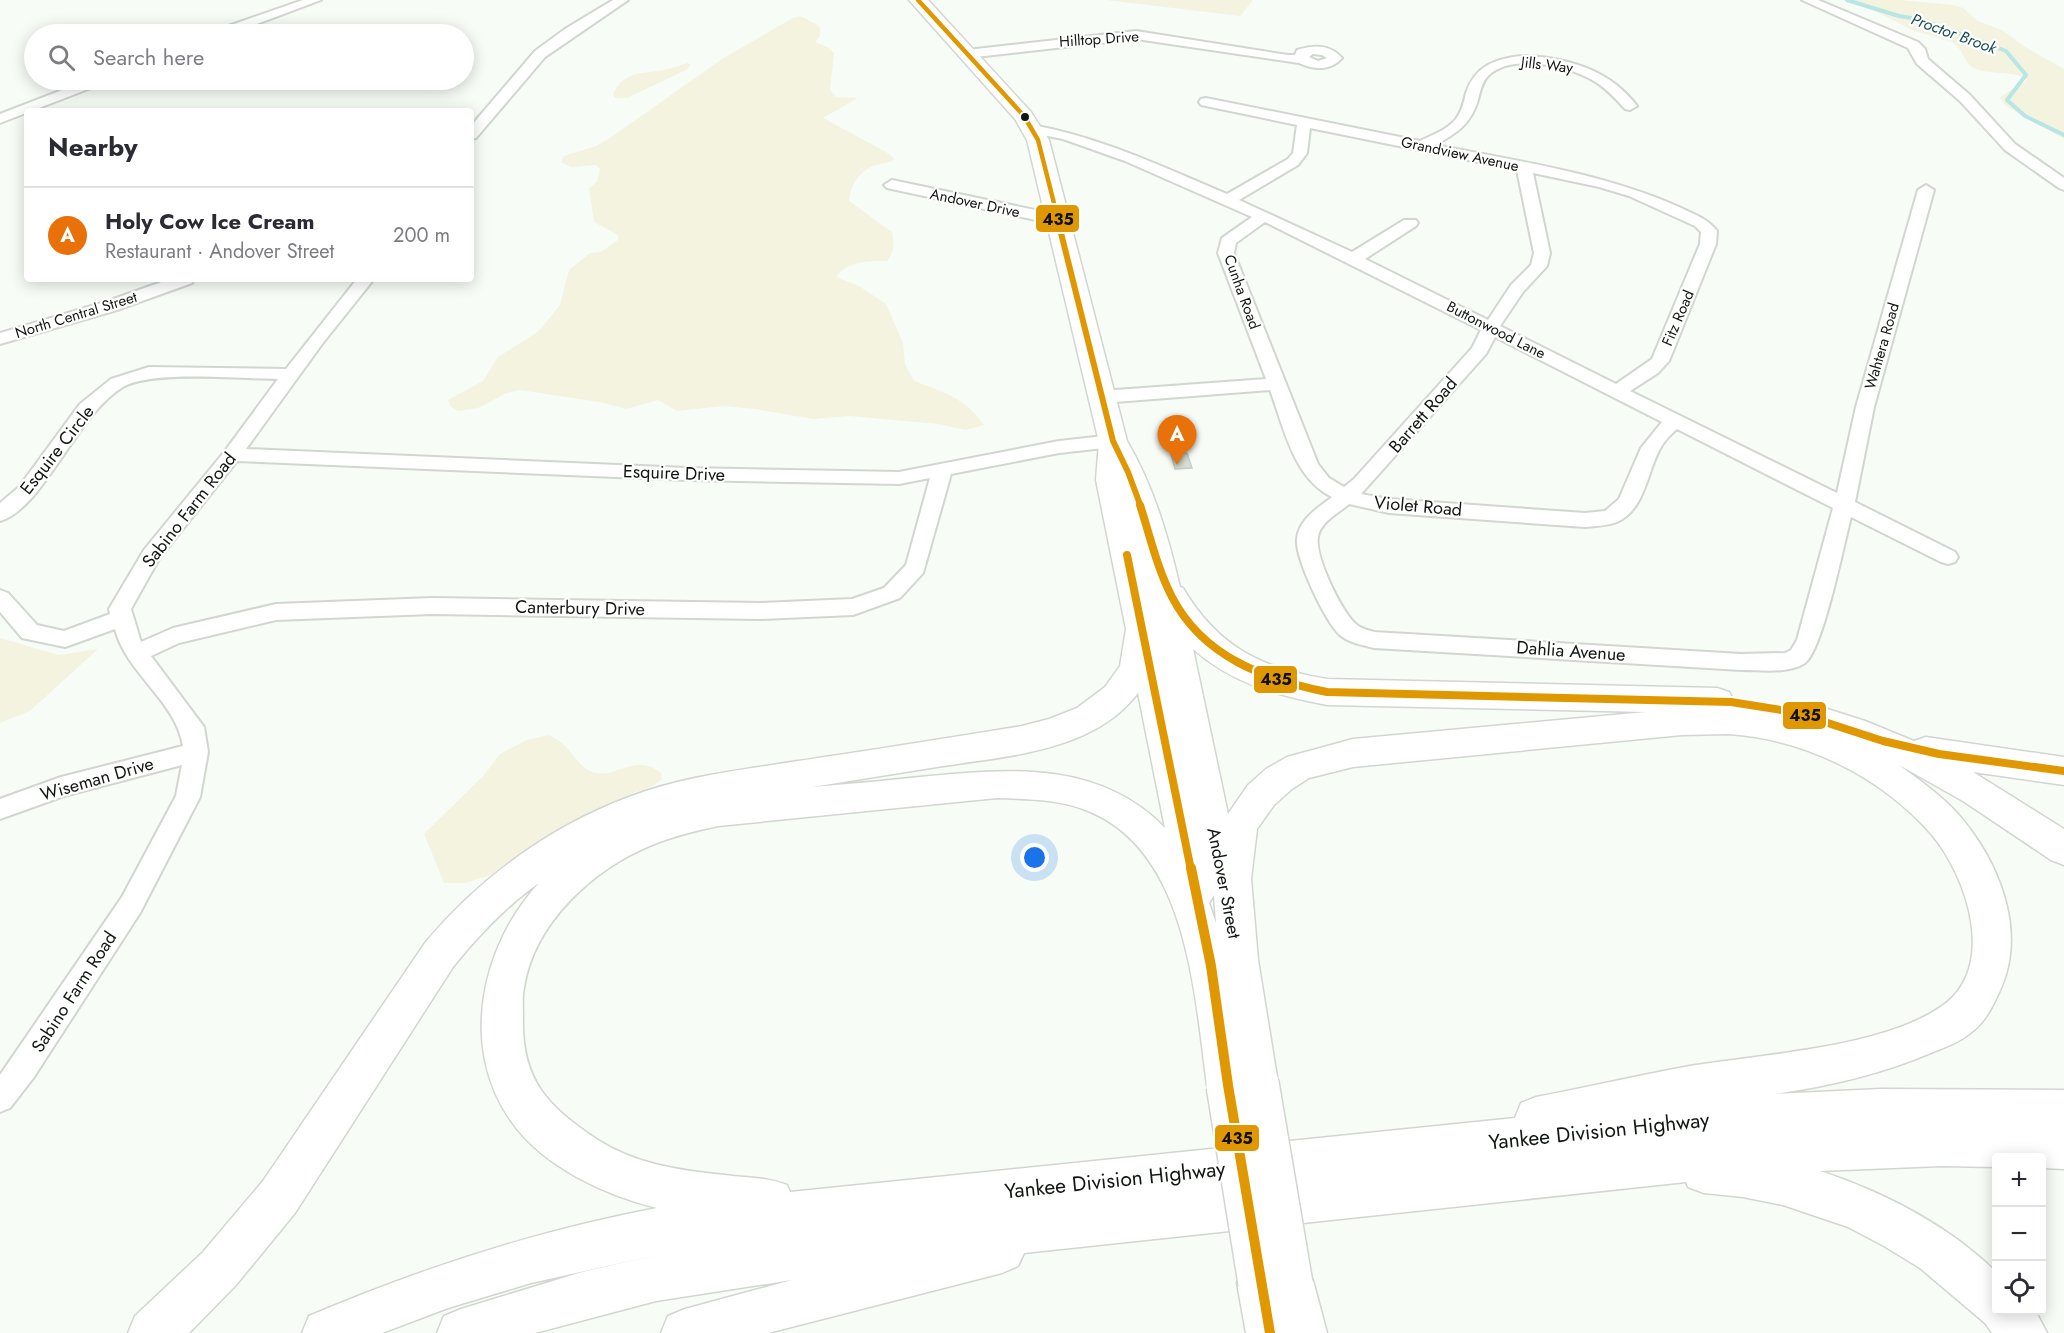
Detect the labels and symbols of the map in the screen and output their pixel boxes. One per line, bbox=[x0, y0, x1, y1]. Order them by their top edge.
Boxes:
water label: Proctor Brook bbox=[1908, 7, 2001, 60]
street label: Hilltop Drive bbox=[1058, 25, 1140, 53]
street label: Jills Way bbox=[1518, 51, 1575, 79]
unlabelled marker bbox=[1019, 111, 1031, 123]
street label: Grandview Avenue bbox=[1399, 131, 1521, 177]
street label: Andover Drive bbox=[928, 183, 1022, 223]
line badge: 435 bbox=[1035, 204, 1080, 233]
text: 435 bbox=[1042, 208, 1074, 231]
street label: Cunha Road bbox=[1218, 252, 1266, 332]
street label: North Central Street bbox=[12, 286, 140, 344]
street label: Fitz Road bbox=[1656, 287, 1700, 349]
street label: Buttonwood Lane bbox=[1443, 296, 1550, 365]
street label: Wahtera Road bbox=[1859, 300, 1905, 392]
street label: Barrett Road bbox=[1383, 371, 1463, 459]
street label: Esquire Circle bbox=[14, 400, 100, 500]
pin: A bbox=[1158, 416, 1196, 465]
street label: Sabino Farm Road bbox=[136, 447, 242, 573]
street label: Esquire Drive bbox=[623, 458, 725, 488]
street label: Violet Road bbox=[1373, 489, 1463, 523]
street label: Canterbury Drive bbox=[515, 594, 645, 622]
street label: Dahlia Avenue bbox=[1516, 634, 1626, 668]
line badge: 435 bbox=[1253, 665, 1298, 694]
text: 435 bbox=[1260, 668, 1292, 691]
line badge: 435 bbox=[1782, 701, 1827, 730]
text: 435 bbox=[1789, 704, 1821, 727]
street label: Wiseman Drive bbox=[37, 750, 157, 808]
street label: Andover Street bbox=[1200, 825, 1248, 941]
your location bbox=[1020, 843, 1049, 872]
street label: Sabino Farm Road bbox=[25, 926, 123, 1058]
street label: Yankee Division Highway bbox=[1487, 1104, 1712, 1158]
line badge: 435 bbox=[1214, 1124, 1260, 1152]
text: 435 bbox=[1221, 1127, 1253, 1150]
street label: Yankee Division Highway bbox=[1003, 1153, 1228, 1207]

